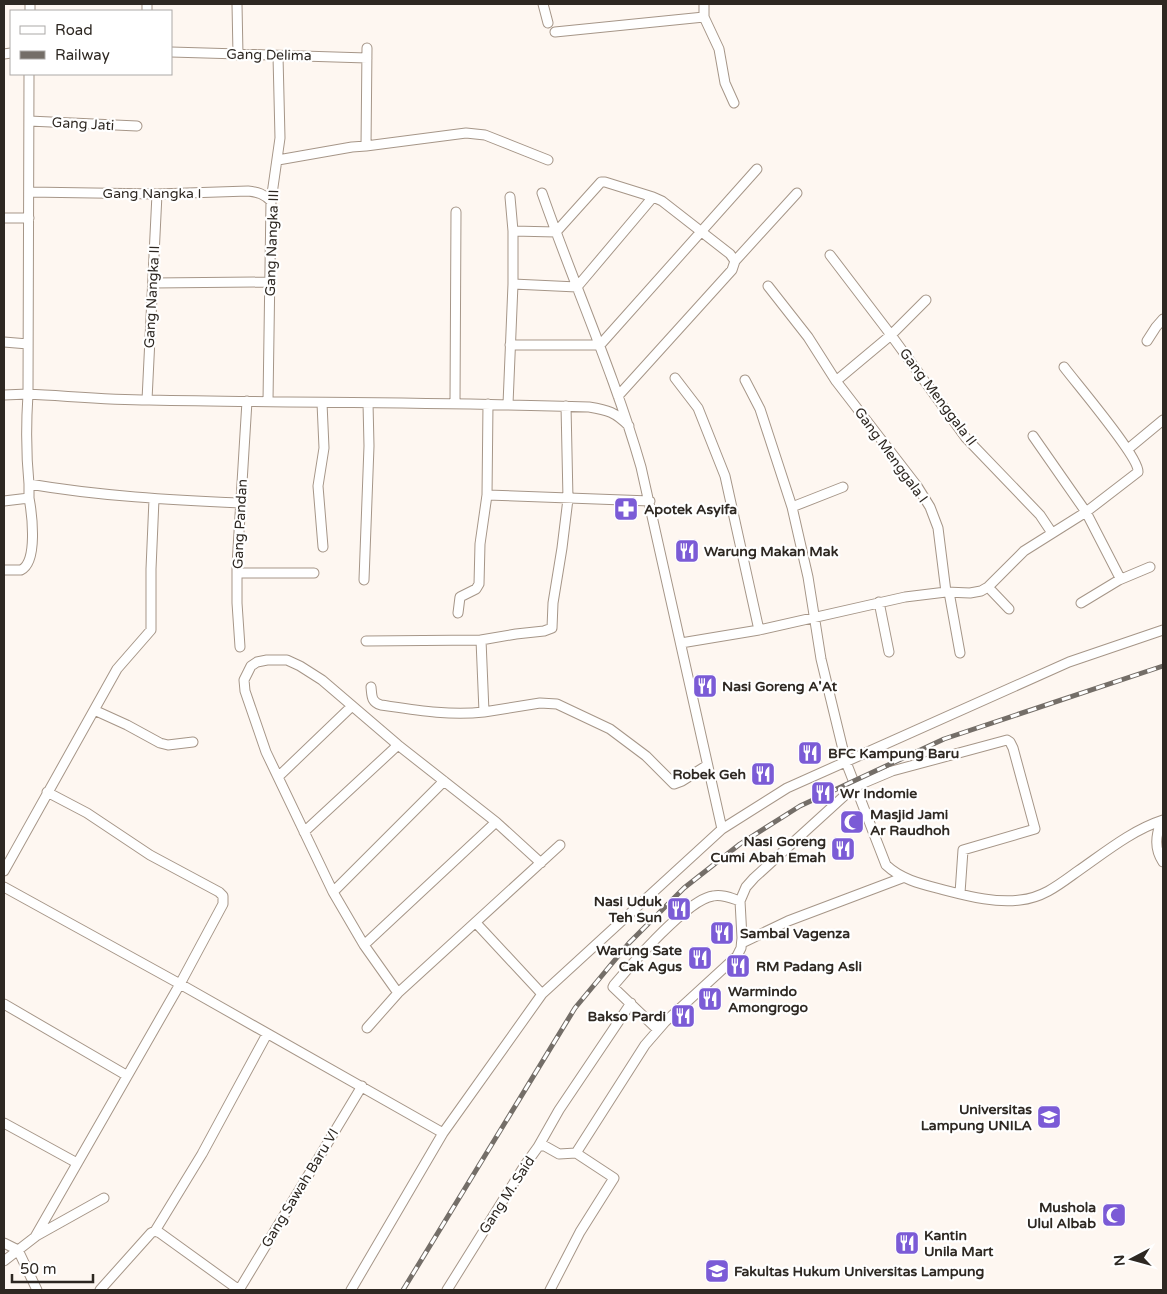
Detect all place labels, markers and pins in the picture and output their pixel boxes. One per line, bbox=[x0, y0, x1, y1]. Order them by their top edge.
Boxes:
pharmacy icon: Apotek Asyifa bbox=[613, 496, 639, 522]
place label: Apotek Asyifa bbox=[644, 501, 737, 518]
restaurant icon: Warung Makan Mak bbox=[674, 538, 700, 564]
place label: Warung Makan Mak bbox=[704, 543, 839, 560]
restaurant icon: Nasi Goreng A'At bbox=[692, 673, 718, 699]
place label: Nasi Goreng A'At bbox=[722, 678, 838, 695]
restaurant icon: BFC Kampung Baru bbox=[797, 740, 823, 766]
place label: BFC Kampung Baru bbox=[828, 745, 959, 762]
restaurant icon: Robek Geh bbox=[750, 761, 776, 787]
place label: Robek Geh bbox=[672, 766, 746, 783]
restaurant icon: Wr Indomie bbox=[810, 780, 836, 806]
place label: Wr Indomie bbox=[840, 785, 917, 802]
place label: Masjid Jami Ar Raudhoh bbox=[870, 806, 950, 839]
mosque icon: Masjid Jami Ar Raudhoh bbox=[839, 809, 865, 835]
place label: Nasi Goreng Cumi Abah Emah bbox=[711, 833, 826, 866]
restaurant icon: Nasi Goreng Cumi Abah Emah bbox=[830, 836, 856, 862]
place label: Nasi Uduk Teh Sun bbox=[594, 893, 662, 926]
restaurant icon: Nasi Uduk Teh Sun bbox=[666, 896, 692, 922]
restaurant icon: Sambal Vagenza bbox=[709, 920, 735, 946]
place label: Sambal Vagenza bbox=[740, 925, 850, 942]
place label: Warung Sate Cak Agus bbox=[596, 942, 682, 975]
restaurant icon: Warung Sate Cak Agus bbox=[687, 945, 713, 971]
restaurant icon: RM Padang Asli bbox=[725, 953, 751, 979]
place label: RM Padang Asli bbox=[756, 958, 862, 975]
place label: Warmindo Amongrogo bbox=[728, 983, 809, 1016]
restaurant icon: Warmindo Amongrogo bbox=[697, 986, 723, 1012]
restaurant icon: Bakso Pardi bbox=[670, 1003, 696, 1029]
place label: Bakso Pardi bbox=[588, 1008, 666, 1025]
place label: Universitas Lampung UNILA bbox=[921, 1101, 1033, 1134]
school or university icon: Universitas Lampung UNILA bbox=[1036, 1104, 1062, 1130]
place label: Mushola Ulul Albab bbox=[1027, 1199, 1096, 1232]
mosque icon: Mushola Ulul Albab bbox=[1101, 1202, 1127, 1228]
place label: Kantin Unila Mart bbox=[924, 1227, 994, 1260]
restaurant icon: Kantin Unila Mart bbox=[894, 1230, 920, 1256]
school or university icon: Fakultas Hukum Universitas Lampung bbox=[704, 1258, 730, 1284]
place label: Fakultas Hukum Universitas Lampung bbox=[734, 1263, 985, 1280]

